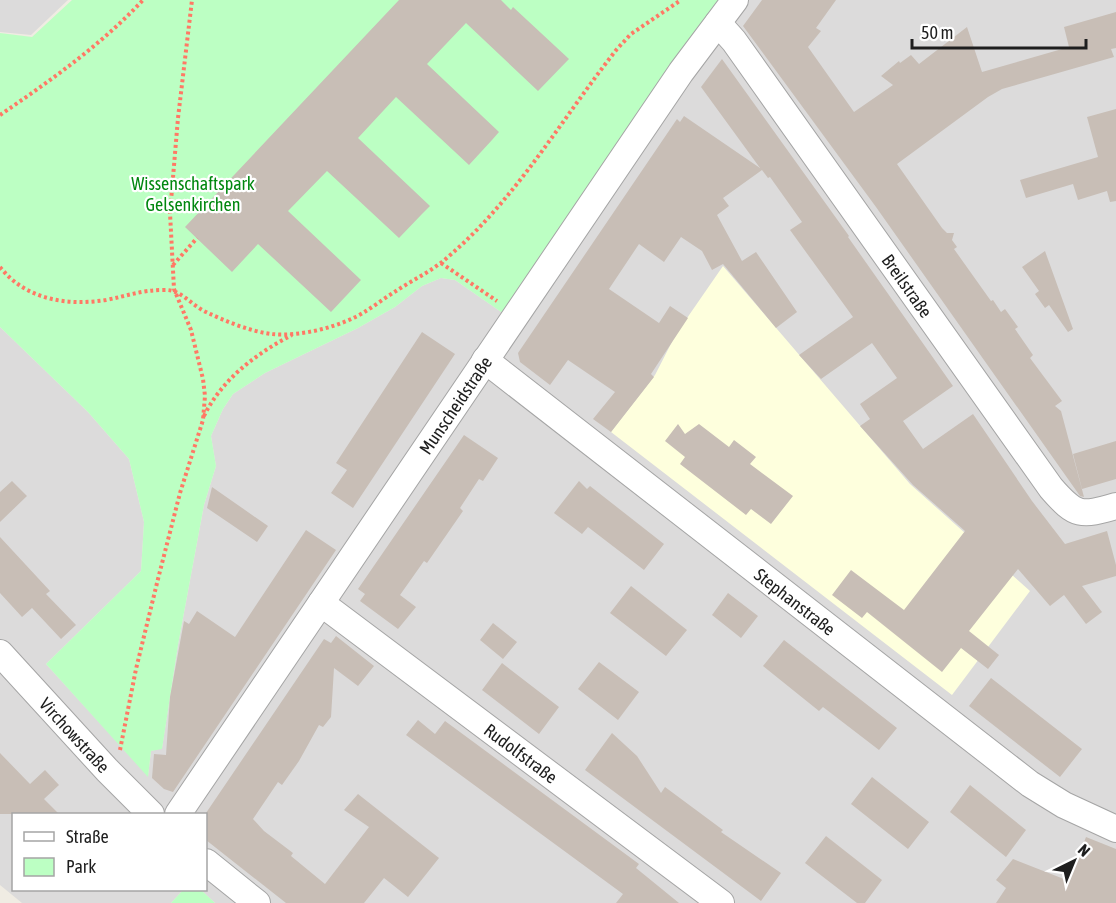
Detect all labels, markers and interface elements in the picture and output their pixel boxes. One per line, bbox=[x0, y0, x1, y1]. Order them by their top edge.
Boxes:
scale bar bbox=[912, 12, 1086, 50]
text: 50 m bbox=[921, 22, 953, 43]
park label: Wissenschaftspark Gelsenkirchen bbox=[131, 173, 255, 215]
street label: Breilstraße bbox=[878, 250, 937, 321]
street label: Munscheidstraße bbox=[415, 352, 496, 458]
street label: Stephanstraße bbox=[751, 563, 840, 639]
street label: Virchowstraße bbox=[35, 693, 114, 777]
street label: Rudolfstraße bbox=[480, 719, 562, 787]
legend bbox=[12, 813, 207, 891]
text: Straße bbox=[66, 826, 109, 847]
north arrow bbox=[1044, 831, 1104, 891]
text: N bbox=[1075, 840, 1094, 860]
text: Park bbox=[66, 856, 96, 877]

